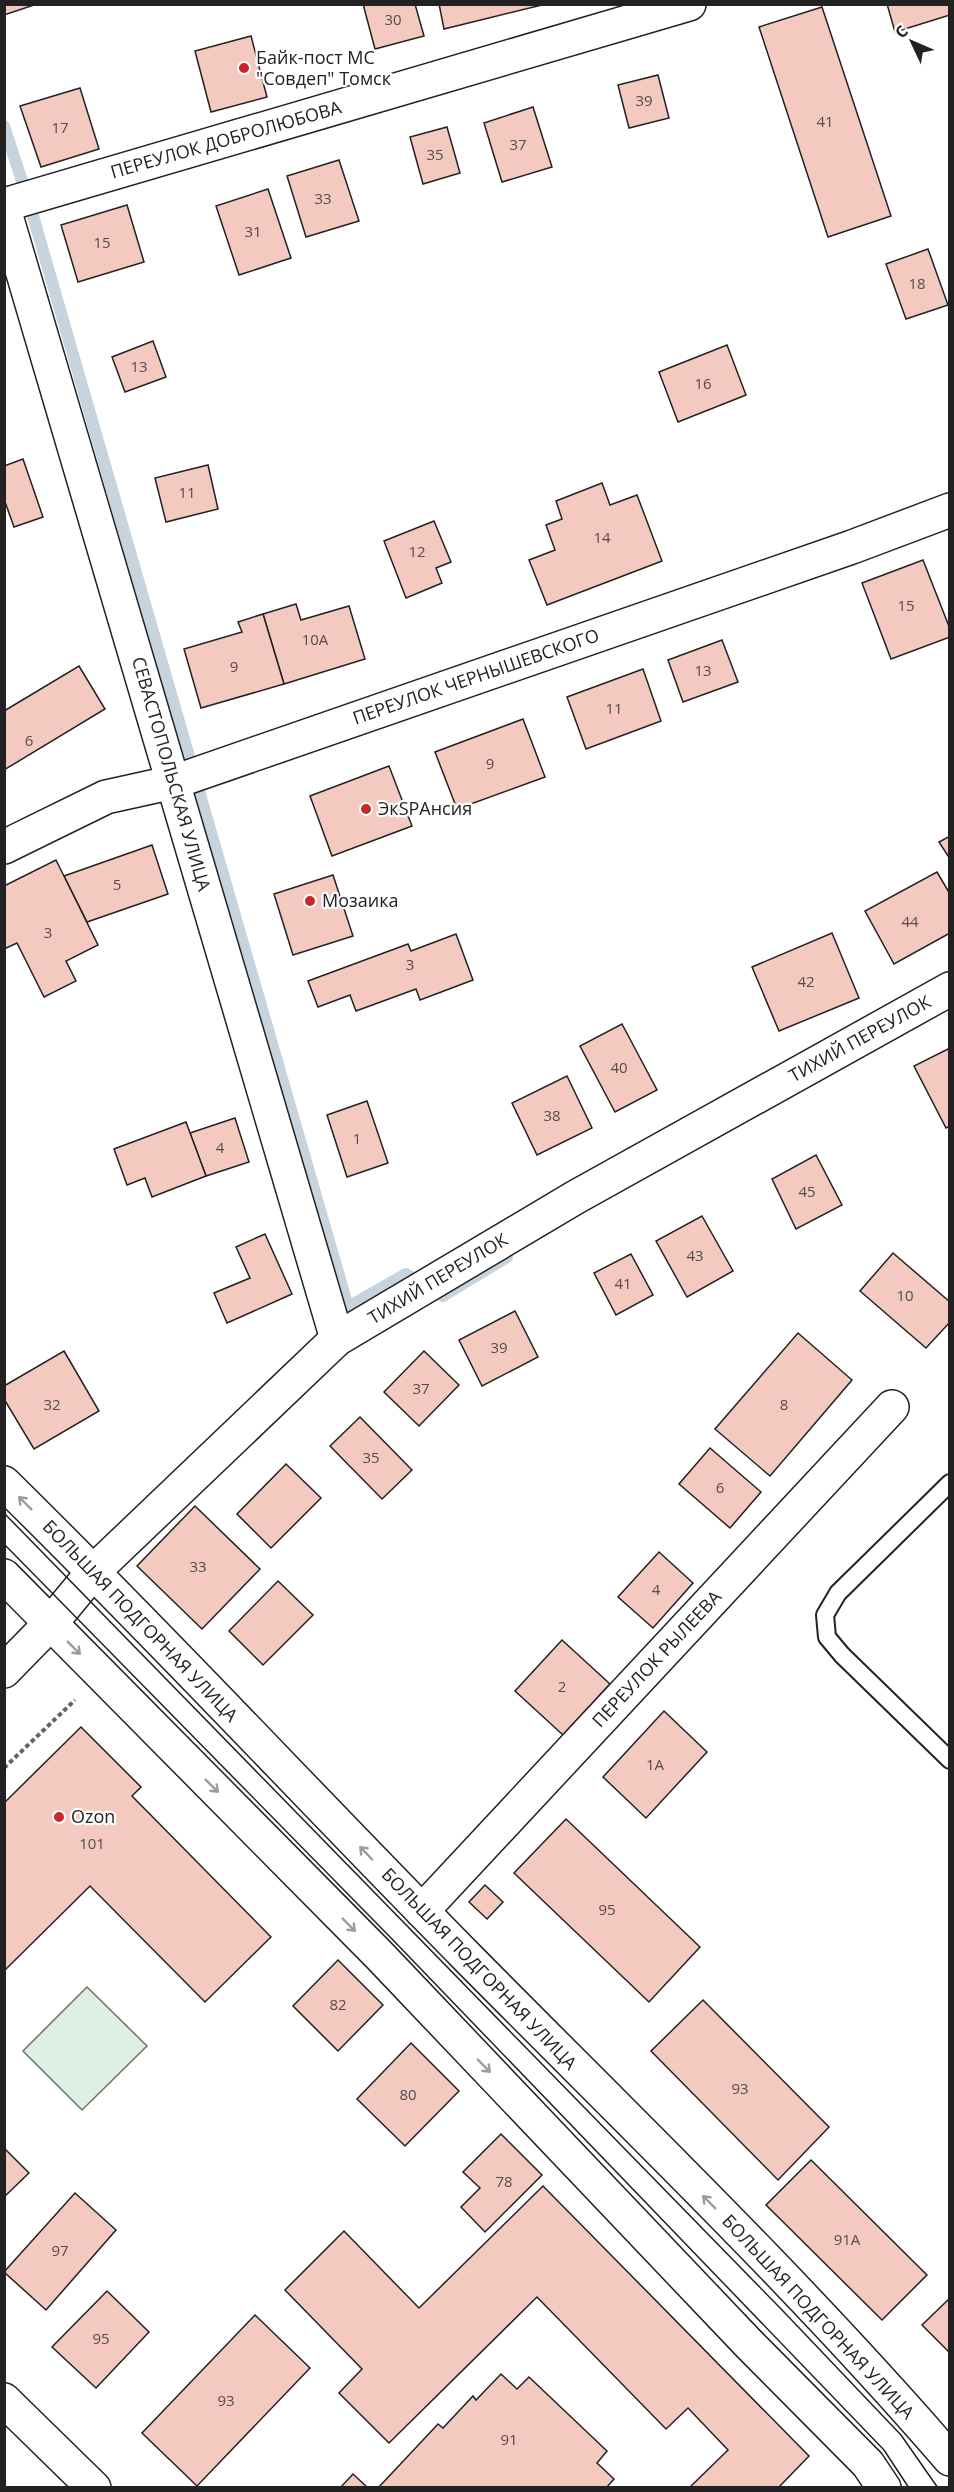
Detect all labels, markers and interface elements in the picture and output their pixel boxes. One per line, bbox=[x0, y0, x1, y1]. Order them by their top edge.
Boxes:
house number: 30 bbox=[384, 9, 402, 29]
north arrow bbox=[882, 12, 942, 72]
text: С bbox=[890, 20, 913, 43]
place label: Байк-пост MC "Совдеп" Томск bbox=[256, 45, 392, 90]
marker: Байк-пост MC "Совдеп" Томск bbox=[237, 61, 251, 75]
house number: 39 bbox=[635, 90, 653, 110]
street label: ПЕРЕУЛОК ДОБРОЛЮБОВА bbox=[108, 94, 345, 184]
house number: 41 bbox=[816, 111, 834, 131]
house number: 17 bbox=[51, 117, 69, 137]
house number: 37 bbox=[509, 134, 527, 154]
house number: 35 bbox=[426, 144, 444, 164]
house number: 33 bbox=[314, 188, 332, 208]
house number: 31 bbox=[244, 221, 262, 241]
house number: 15 bbox=[93, 232, 111, 252]
house number: 18 bbox=[908, 273, 926, 293]
house number: 13 bbox=[130, 356, 148, 376]
house number: 16 bbox=[694, 373, 712, 393]
house number: 11 bbox=[178, 482, 196, 502]
house number: 14 bbox=[593, 527, 611, 547]
house number: 12 bbox=[408, 541, 426, 561]
house number: 15 bbox=[897, 595, 915, 615]
street label: ПЕРЕУЛОК ЧЕРНЫШЕВСКОГО bbox=[349, 623, 602, 730]
house number: 10А bbox=[302, 629, 329, 649]
street label: СЕВАСТОПОЛЬСКАЯ УЛИЦА bbox=[127, 654, 217, 894]
house number: 9 bbox=[230, 656, 238, 676]
house number: 13 bbox=[694, 660, 712, 680]
house number: 11 bbox=[605, 698, 623, 718]
house number: 6 bbox=[25, 730, 33, 750]
house number: 9 bbox=[486, 753, 494, 773]
place label: ЭкSPAнсия bbox=[378, 796, 472, 820]
marker: ЭкSPAнсия bbox=[359, 802, 373, 816]
house number: 5 bbox=[113, 874, 121, 894]
place label: Мозаика bbox=[322, 888, 398, 912]
marker: Мозаика bbox=[303, 894, 317, 908]
house number: 44 bbox=[901, 911, 919, 931]
house number: 3 bbox=[44, 922, 52, 942]
house number: 3 bbox=[406, 954, 414, 974]
house number: 42 bbox=[797, 971, 815, 991]
street label: ТИХИЙ ПЕРЕУЛОК bbox=[784, 989, 935, 1087]
house number: 40 bbox=[610, 1057, 628, 1077]
house number: 38 bbox=[543, 1105, 561, 1125]
house number: 1 bbox=[353, 1128, 361, 1148]
house number: 4 bbox=[216, 1137, 225, 1157]
house number: 45 bbox=[798, 1181, 816, 1201]
street label: ТИХИЙ ПЕРЕУЛОК bbox=[363, 1227, 512, 1329]
house number: 43 bbox=[686, 1245, 704, 1265]
house number: 41 bbox=[614, 1273, 632, 1293]
house number: 10 bbox=[896, 1285, 914, 1305]
house number: 39 bbox=[490, 1337, 508, 1357]
house number: 37 bbox=[412, 1378, 430, 1398]
house number: 32 bbox=[43, 1394, 61, 1414]
house number: 8 bbox=[780, 1394, 788, 1414]
house number: 35 bbox=[362, 1447, 380, 1467]
house number: 6 bbox=[716, 1477, 724, 1497]
one-way arrow bbox=[17, 1496, 32, 1510]
street label: БОЛЬШАЯ ПОДГОРНАЯ УЛИЦА bbox=[38, 1514, 244, 1727]
house number: 33 bbox=[189, 1556, 207, 1576]
house number: 4 bbox=[652, 1579, 661, 1599]
street label: ПЕРЕУЛОК РЫЛЕЕВА bbox=[586, 1584, 727, 1732]
one-way arrow bbox=[67, 1640, 82, 1655]
house number: 2 bbox=[558, 1676, 566, 1696]
house number: 1А bbox=[646, 1754, 665, 1774]
one-way arrow bbox=[204, 1779, 219, 1794]
place label: Ozon bbox=[71, 1804, 115, 1828]
marker: Ozon bbox=[52, 1810, 66, 1824]
house number: 101 bbox=[79, 1833, 105, 1853]
one-way arrow bbox=[359, 1846, 373, 1861]
street label: БОЛЬШАЯ ПОДГОРНАЯ УЛИЦА bbox=[377, 1862, 583, 2075]
house number: 95 bbox=[598, 1899, 616, 1919]
one-way arrow bbox=[342, 1917, 356, 1932]
house number: 82 bbox=[329, 1994, 347, 2014]
one-way arrow bbox=[477, 2058, 491, 2073]
house number: 93 bbox=[731, 2078, 749, 2098]
house number: 80 bbox=[399, 2084, 417, 2104]
house number: 78 bbox=[495, 2171, 513, 2191]
one-way arrow bbox=[701, 2195, 716, 2210]
street label: БОЛЬШАЯ ПОДГОРНАЯ УЛИЦА bbox=[717, 2209, 921, 2424]
house number: 91А bbox=[834, 2229, 861, 2249]
house number: 97 bbox=[51, 2240, 69, 2260]
house number: 95 bbox=[92, 2328, 110, 2348]
house number: 93 bbox=[217, 2390, 235, 2410]
house number: 91 bbox=[500, 2429, 518, 2449]

